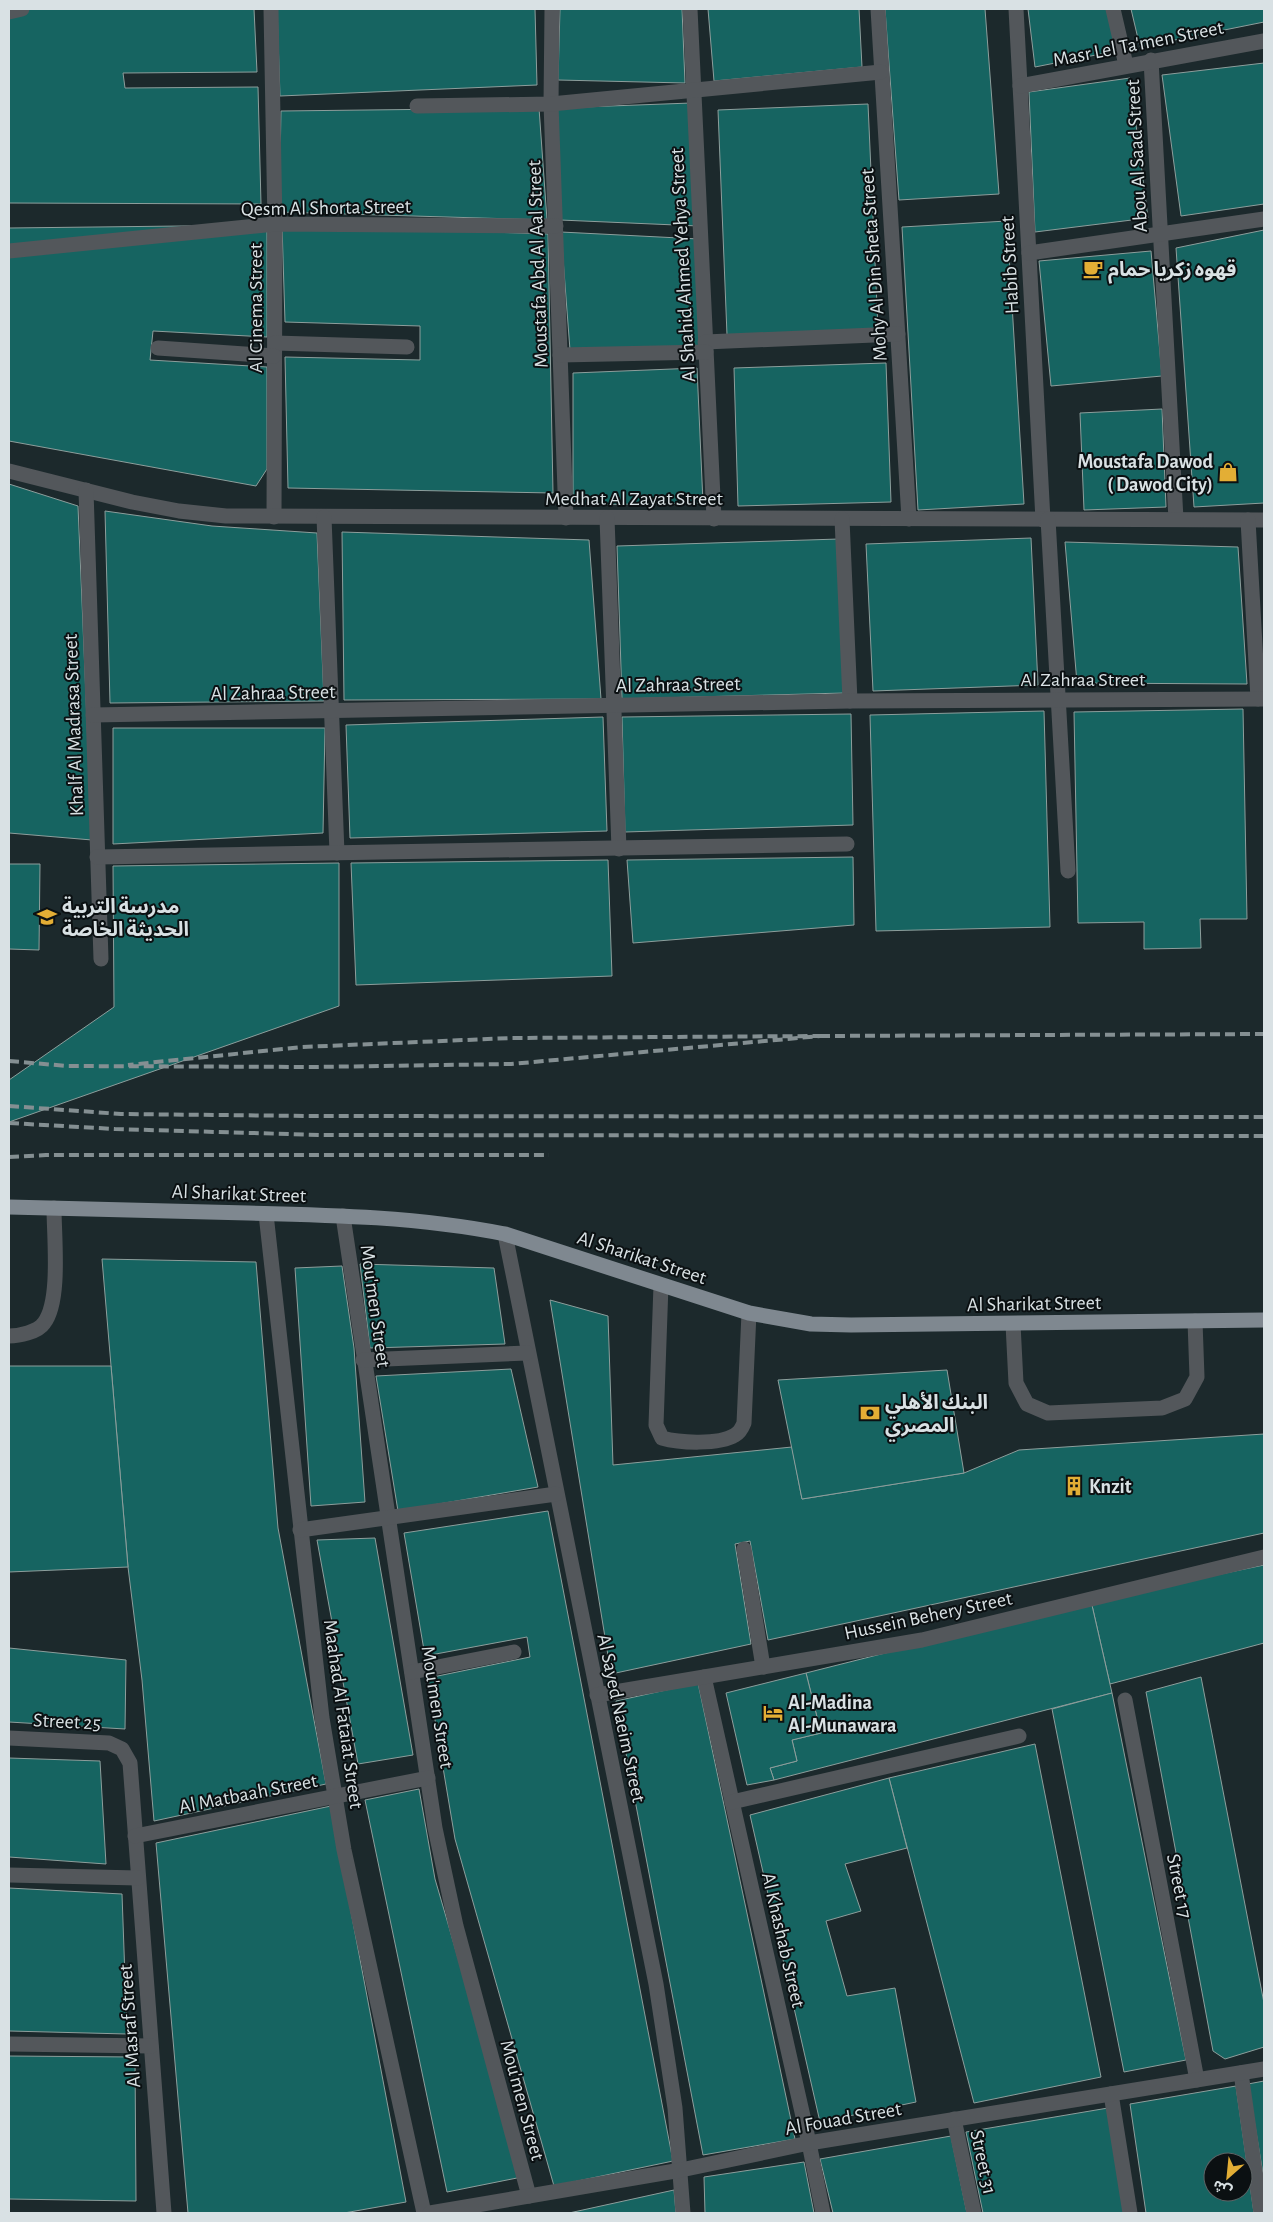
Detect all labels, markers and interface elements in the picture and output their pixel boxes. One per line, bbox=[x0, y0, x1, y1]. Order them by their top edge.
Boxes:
street label: Masr Lel Ta'men Street bbox=[1051, 17, 1226, 70]
street label: Abou Al Saad Street bbox=[1123, 78, 1151, 233]
street label: Al Shahid Ahmed Yehya Street bbox=[667, 147, 699, 383]
street label: Moustafa Abd Al Aal Street bbox=[524, 159, 552, 368]
street label: Mohy Al Din Sheta Street bbox=[857, 167, 891, 362]
street label: Qesm Al Shorta Street bbox=[241, 197, 412, 219]
street label: Habib Street bbox=[997, 215, 1023, 315]
street label: Al Cinema Street bbox=[246, 242, 266, 373]
cafe icon: قهوه زكريا حمام bbox=[1082, 258, 1104, 280]
place label: قهوه زكريا حمام bbox=[1108, 259, 1236, 284]
place label: Moustafa Dawod ( Dawod City) bbox=[1077, 452, 1213, 495]
shop icon: Moustafa Dawod ( Dawod City) bbox=[1217, 461, 1239, 483]
street label: Medhat Al Zayat Street bbox=[545, 489, 724, 509]
street label: Khalf Al Madrasa Street bbox=[61, 633, 87, 816]
street label: Al Zahraa Street bbox=[1021, 670, 1146, 690]
street label: Al Zahraa Street bbox=[615, 674, 741, 696]
street label: Al Zahraa Street bbox=[210, 682, 336, 704]
place label: مدرسة التربية الحديثة الخاصة bbox=[62, 896, 189, 941]
school or university icon: مدرسة التربية الحديثة الخاصة bbox=[36, 906, 58, 928]
street label: Al Sharikat Street bbox=[171, 1182, 307, 1206]
street label: Al Sharikat Street bbox=[575, 1228, 709, 1288]
street label: Mou'men Street bbox=[356, 1243, 394, 1369]
street label: Al Sharikat Street bbox=[967, 1293, 1102, 1315]
place label: البنك الأهلي المصري bbox=[885, 1391, 988, 1442]
bank icon: البنك الأهلي المصري bbox=[859, 1402, 881, 1424]
building icon: Knzit bbox=[1063, 1475, 1085, 1497]
place label: Knzit bbox=[1089, 1477, 1132, 1497]
street label: Hussein Behery Street bbox=[842, 1588, 1015, 1644]
street label: Maahad Al Fataiat Street bbox=[320, 1618, 366, 1811]
street label: Al Sayed Naeim Street bbox=[593, 1632, 649, 1805]
street label: Mou'men Street bbox=[417, 1644, 457, 1770]
place label: Al-Madina Al-Munawara bbox=[788, 1693, 897, 1736]
hotel icon: Al-Madina Al-Munawara bbox=[762, 1702, 784, 1724]
street label: Street 25 bbox=[33, 1710, 101, 1734]
street label: Al Matbaah Street bbox=[177, 1771, 320, 1817]
street label: Street 17 bbox=[1163, 1852, 1195, 1920]
street label: Al Khashab Street bbox=[758, 1871, 808, 2010]
street label: Al Masraf Street bbox=[116, 1963, 144, 2088]
street label: Mou'men Street bbox=[496, 2038, 548, 2163]
street label: Al Fouad Street bbox=[783, 2099, 903, 2139]
street label: Street 31 bbox=[966, 2128, 1000, 2196]
north arrow bbox=[1203, 2152, 1253, 2202]
text: ش bbox=[1211, 2177, 1234, 2198]

